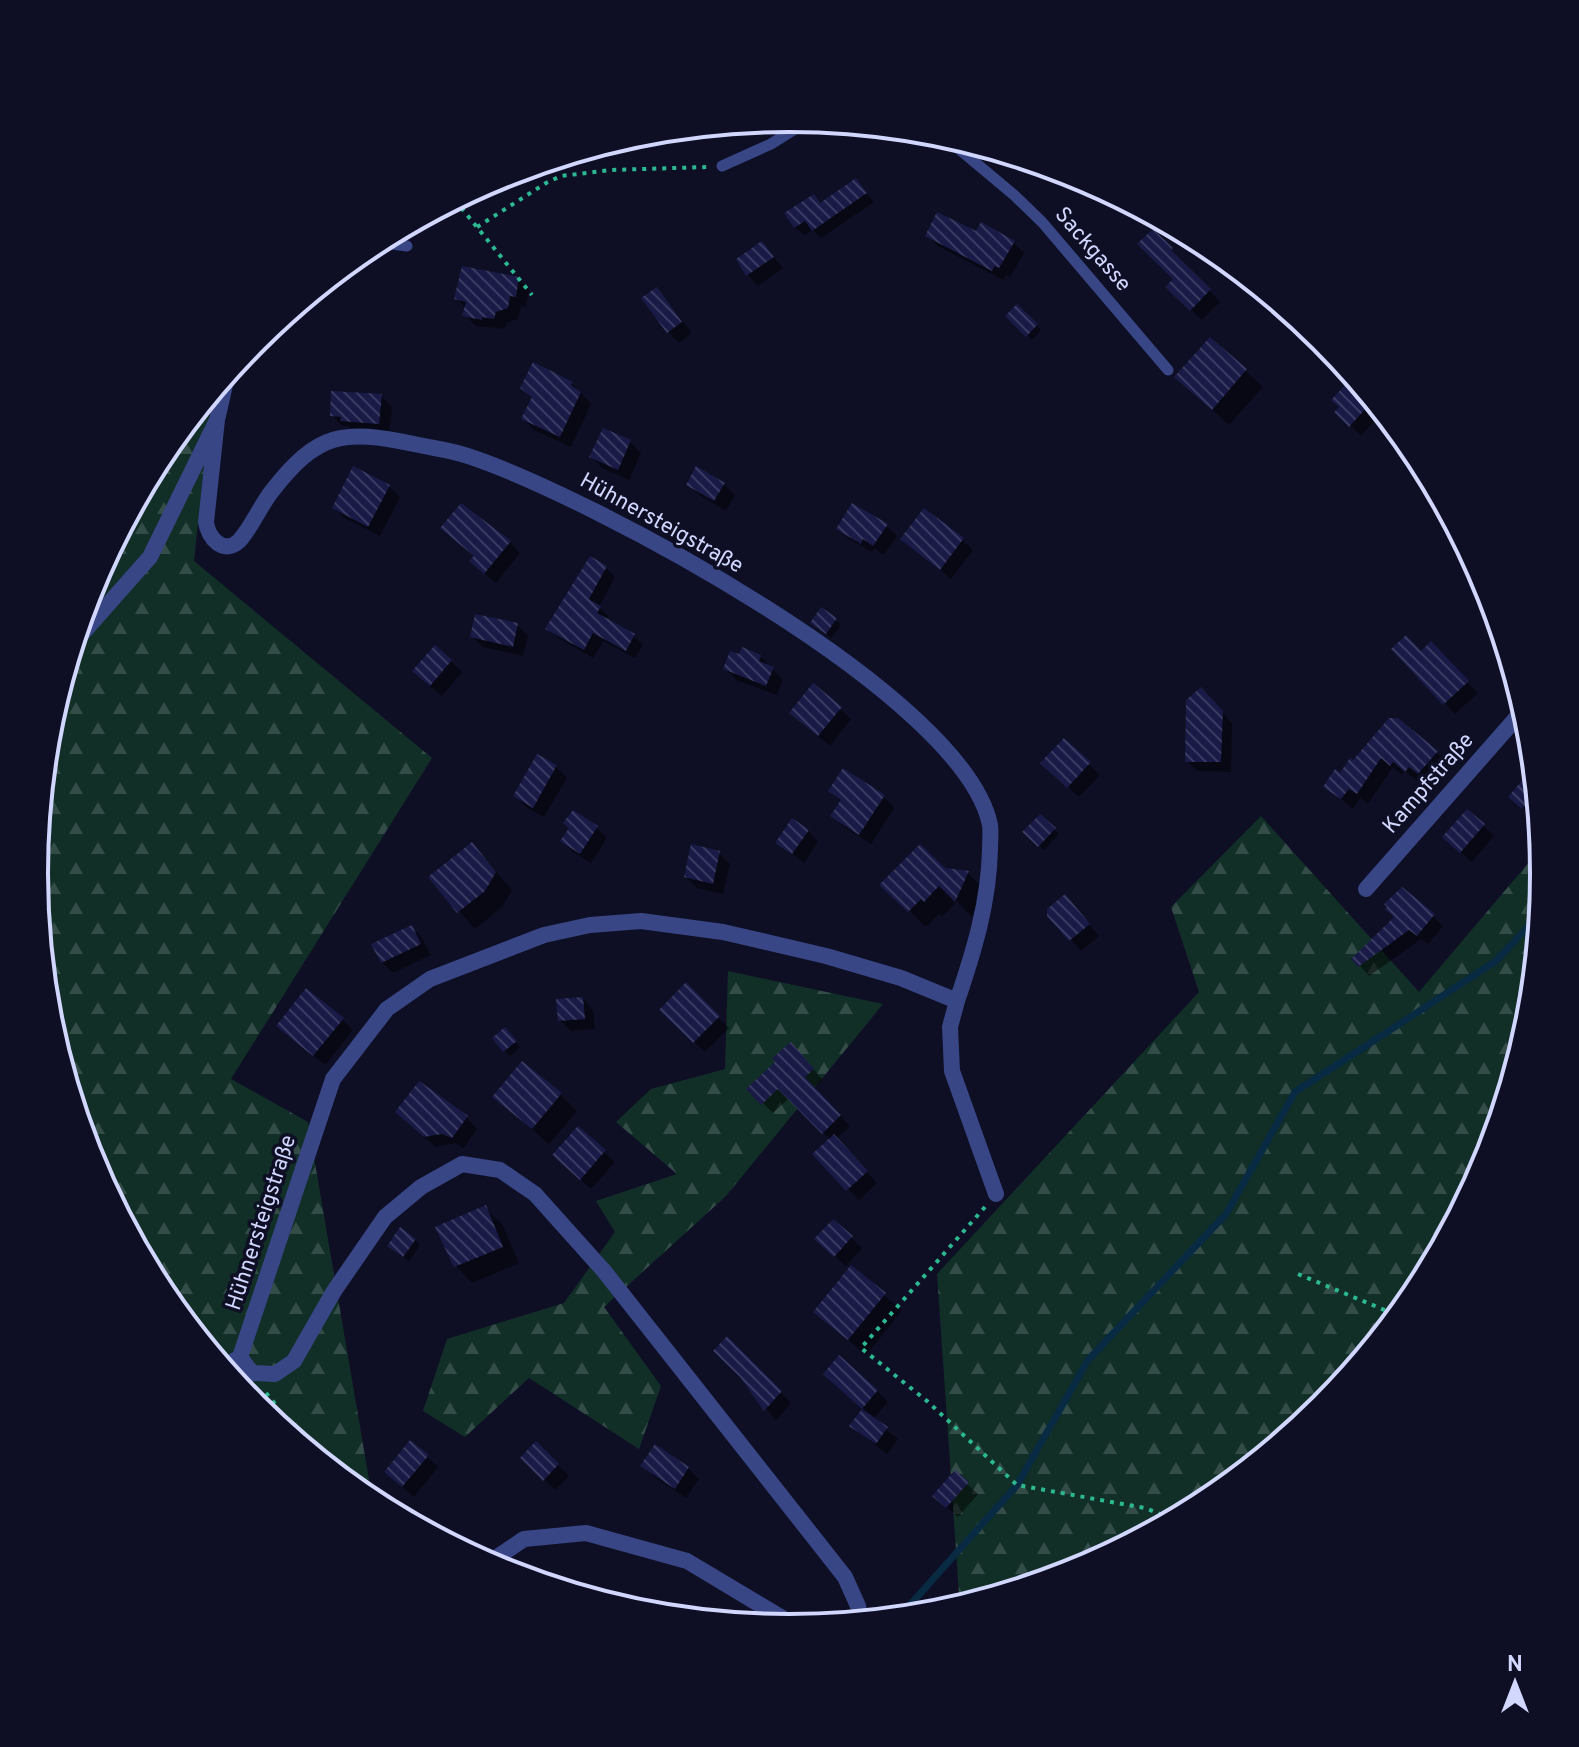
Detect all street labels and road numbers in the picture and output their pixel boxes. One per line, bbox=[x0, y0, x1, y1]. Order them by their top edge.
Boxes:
street label: Sackgasse bbox=[1048, 202, 1136, 298]
street label: Hühnersteigstraße bbox=[575, 468, 747, 580]
street label: Kampfstraße bbox=[1378, 728, 1480, 840]
street label: Hühnersteigstraße bbox=[221, 1132, 303, 1314]

